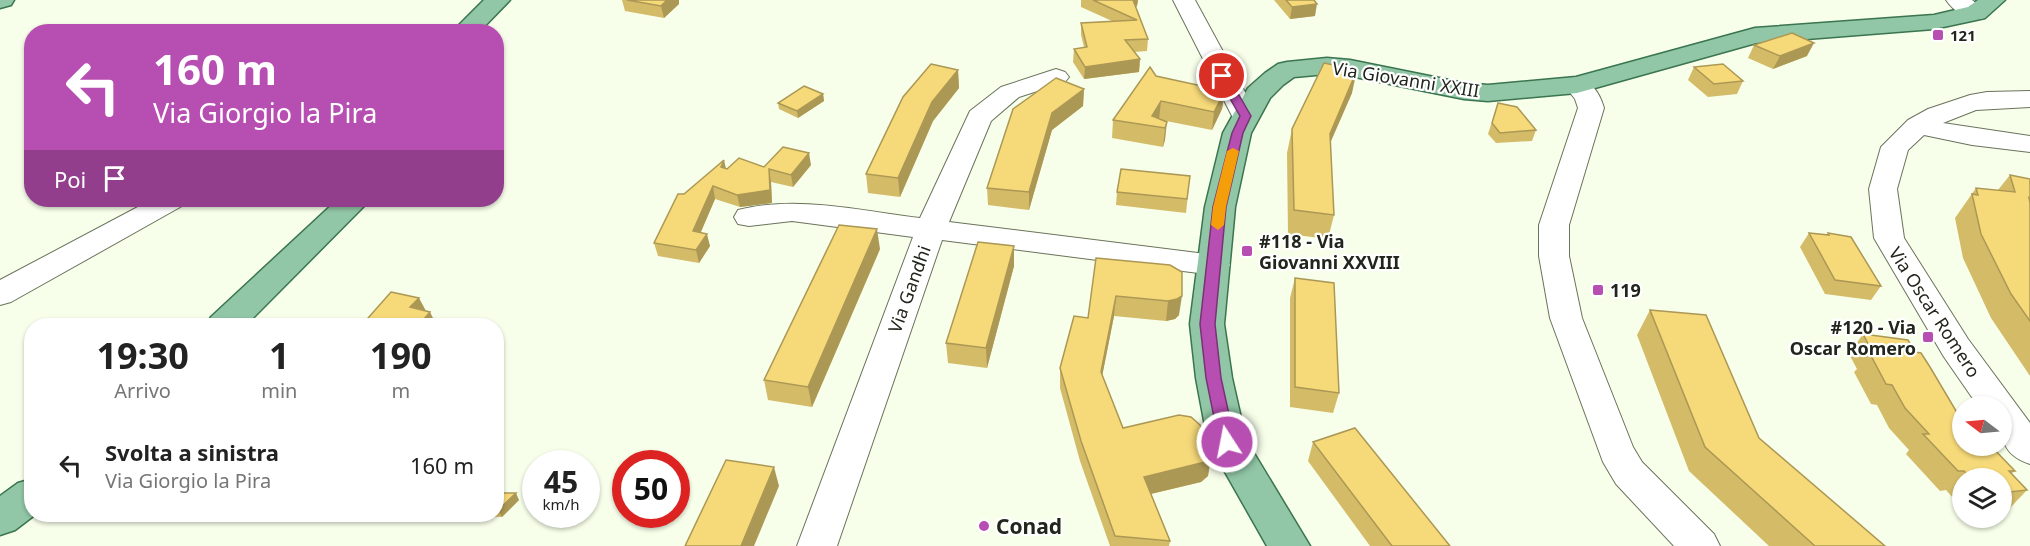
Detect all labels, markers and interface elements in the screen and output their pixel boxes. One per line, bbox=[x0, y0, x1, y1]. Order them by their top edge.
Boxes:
place label: 121 bbox=[1950, 25, 1976, 45]
marker: 121 bbox=[1931, 28, 1945, 42]
text: 160 m bbox=[153, 40, 277, 97]
icon: left bbox=[54, 48, 132, 126]
pin bbox=[1196, 50, 1247, 101]
street label: Via Giovanni XXIII bbox=[1331, 56, 1481, 102]
icon: arrive bbox=[1205, 59, 1238, 92]
text: Via Giorgio la Pira bbox=[153, 94, 377, 131]
icon: arrive bbox=[98, 162, 131, 195]
text: Poi bbox=[54, 164, 86, 194]
place label: #118 - Via Giovanni XXVIII bbox=[1259, 229, 1400, 274]
street label: Via Gandhi bbox=[882, 242, 936, 336]
street label: Via Oscar Romero bbox=[1884, 242, 1986, 382]
marker: #118 - Via Giovanni XXVIII bbox=[1240, 244, 1254, 258]
place label: 119 bbox=[1610, 278, 1641, 302]
marker: 119 bbox=[1591, 283, 1605, 297]
place label: #120 - Via Oscar Romero bbox=[1790, 315, 1916, 360]
marker: #120 - Via Oscar Romero bbox=[1921, 330, 1935, 344]
text: 19:30 bbox=[96, 331, 189, 380]
text: 1 bbox=[269, 331, 290, 380]
text: 190 bbox=[370, 331, 432, 380]
text: Arrivo bbox=[114, 377, 171, 404]
text: min bbox=[261, 377, 297, 404]
text: m bbox=[391, 377, 410, 404]
north arrow bbox=[1952, 396, 2012, 456]
map controls bbox=[1952, 396, 2012, 528]
position arrow bbox=[1195, 410, 1259, 474]
text: Svolta a sinistra bbox=[105, 437, 279, 467]
icon: left bbox=[54, 449, 87, 482]
text: 160 m bbox=[410, 450, 474, 480]
speed limit sign: 50 bbox=[612, 450, 690, 528]
text: 45 bbox=[544, 461, 578, 502]
text: Via Giorgio la Pira bbox=[105, 467, 271, 494]
button: layers bbox=[1952, 468, 2012, 528]
text: km/h bbox=[543, 494, 579, 514]
place label: Conad bbox=[996, 512, 1062, 540]
marker: Conad bbox=[977, 519, 991, 533]

